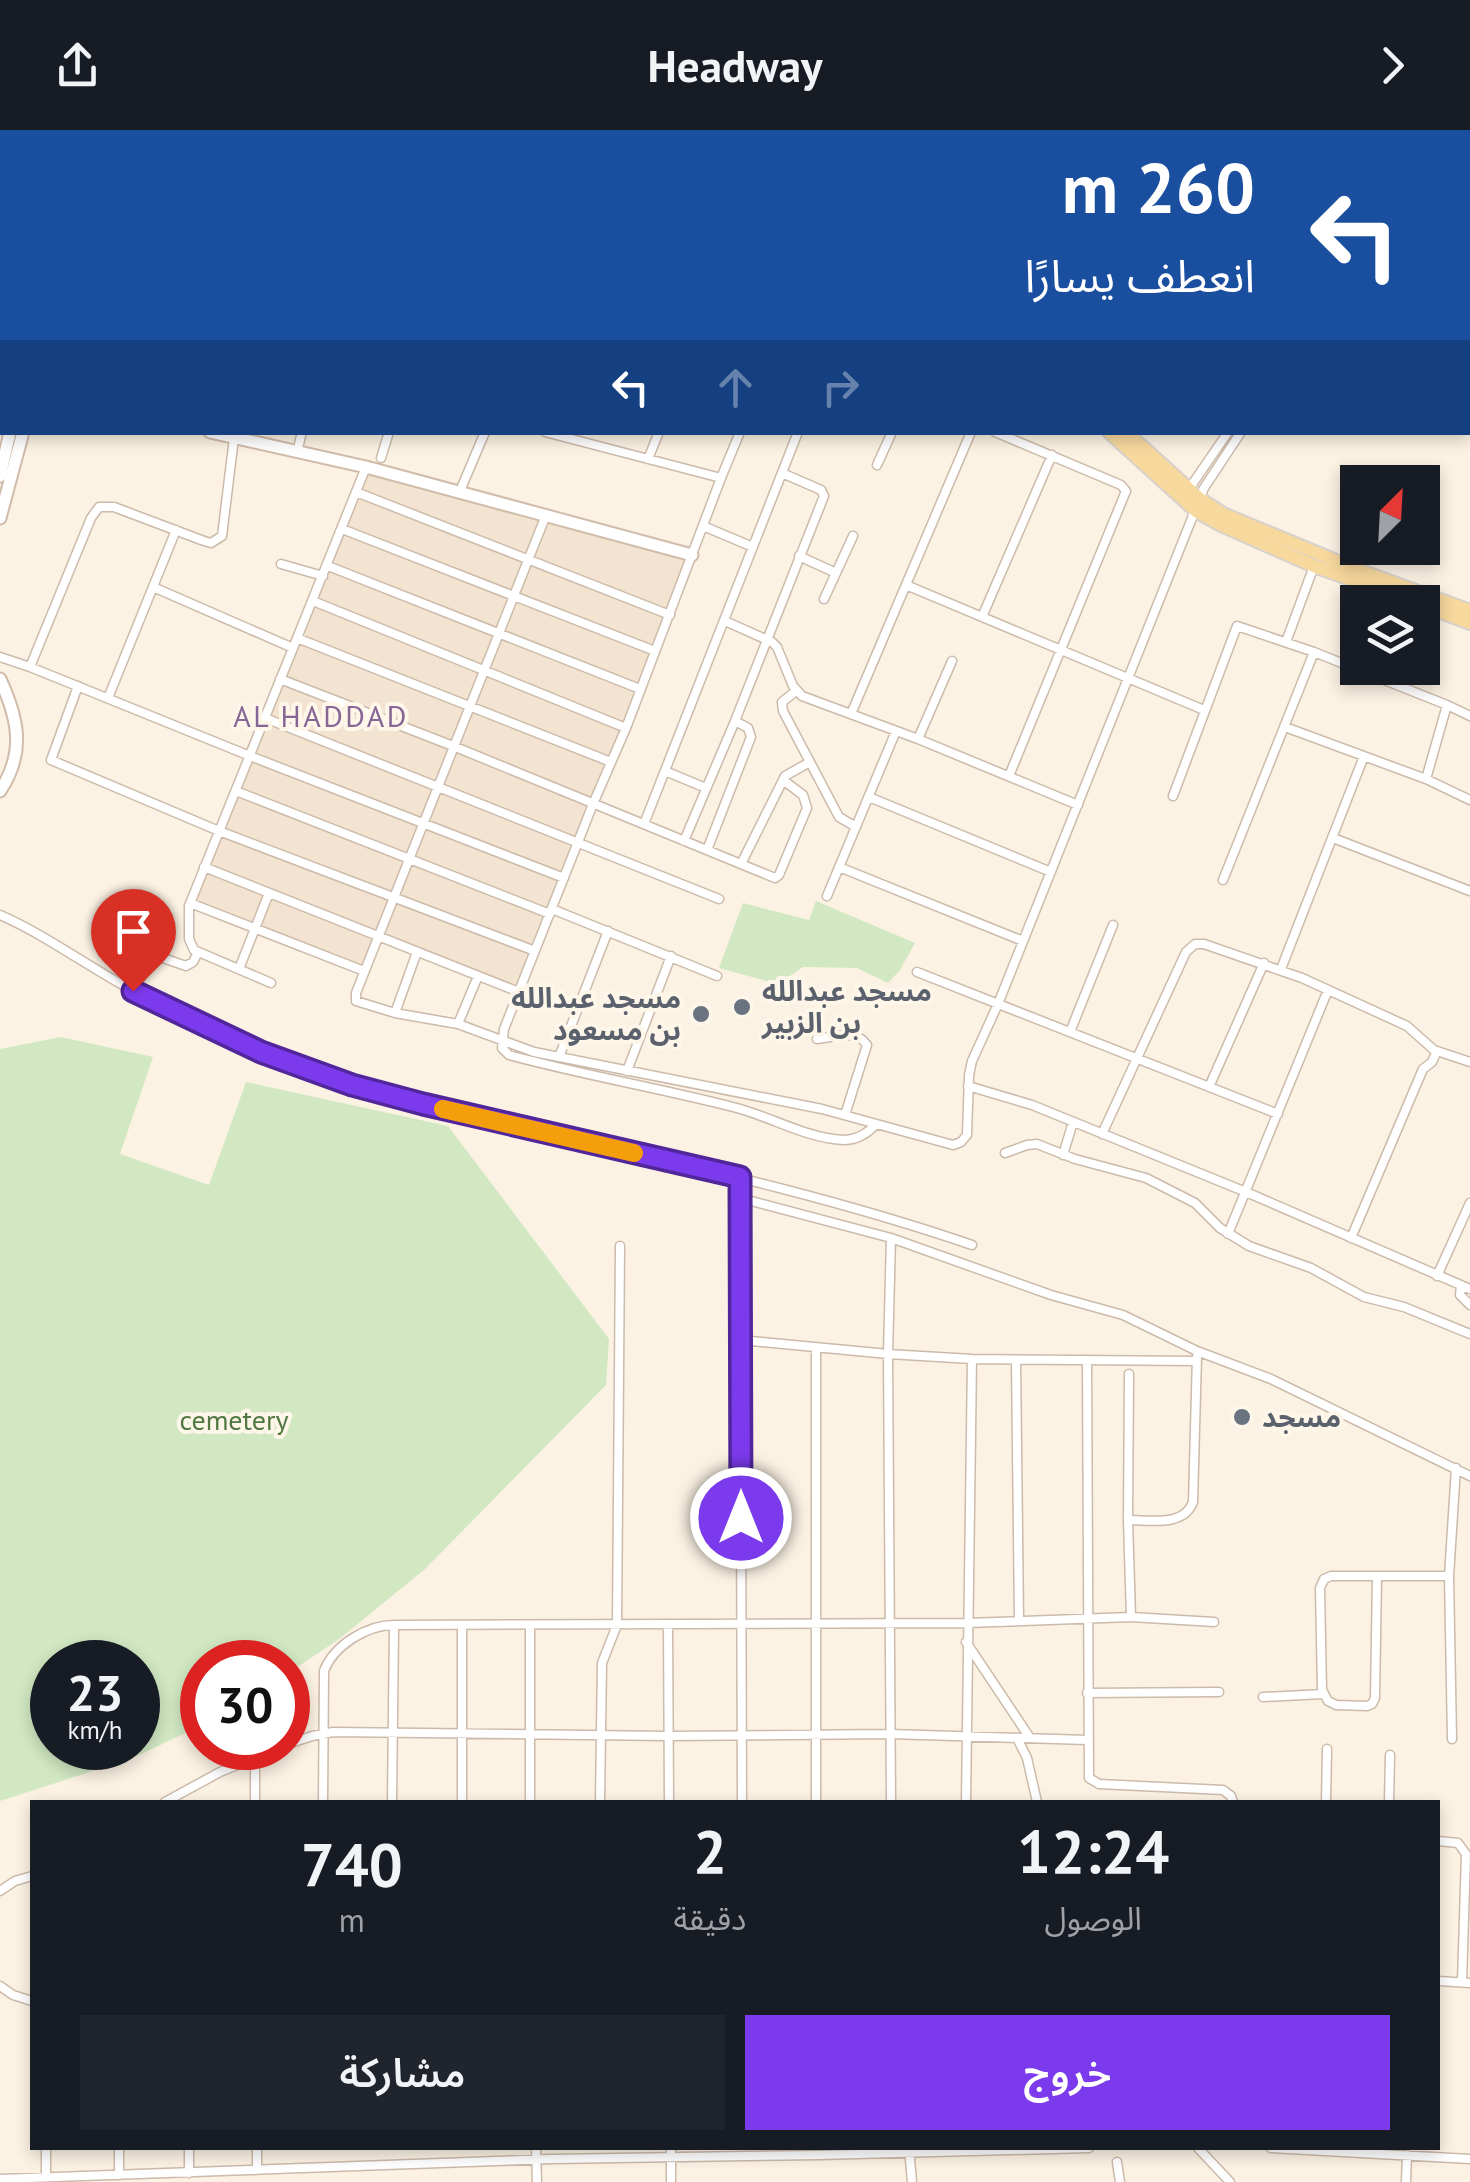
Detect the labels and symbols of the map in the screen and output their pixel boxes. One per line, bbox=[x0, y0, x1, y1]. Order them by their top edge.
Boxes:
north arrow bbox=[1340, 465, 1440, 565]
district label: AL HADDAD bbox=[233, 696, 409, 735]
pin bbox=[91, 889, 176, 992]
place label: مسجد عبدالله بن الزبير bbox=[761, 972, 932, 1041]
place label: مسجد عبدالله بن مسعود bbox=[511, 979, 681, 1048]
marker: مسجد عبدالله بن الزبير bbox=[731, 996, 753, 1018]
marker: مسجد عبدالله بن مسعود bbox=[690, 1003, 712, 1025]
place label: مسجد bbox=[1262, 1398, 1341, 1435]
park label: cemetery bbox=[179, 1401, 289, 1438]
marker: مسجد bbox=[1231, 1406, 1253, 1428]
position arrow bbox=[689, 1466, 793, 1570]
speed limit sign: 30 bbox=[180, 1640, 310, 1770]

